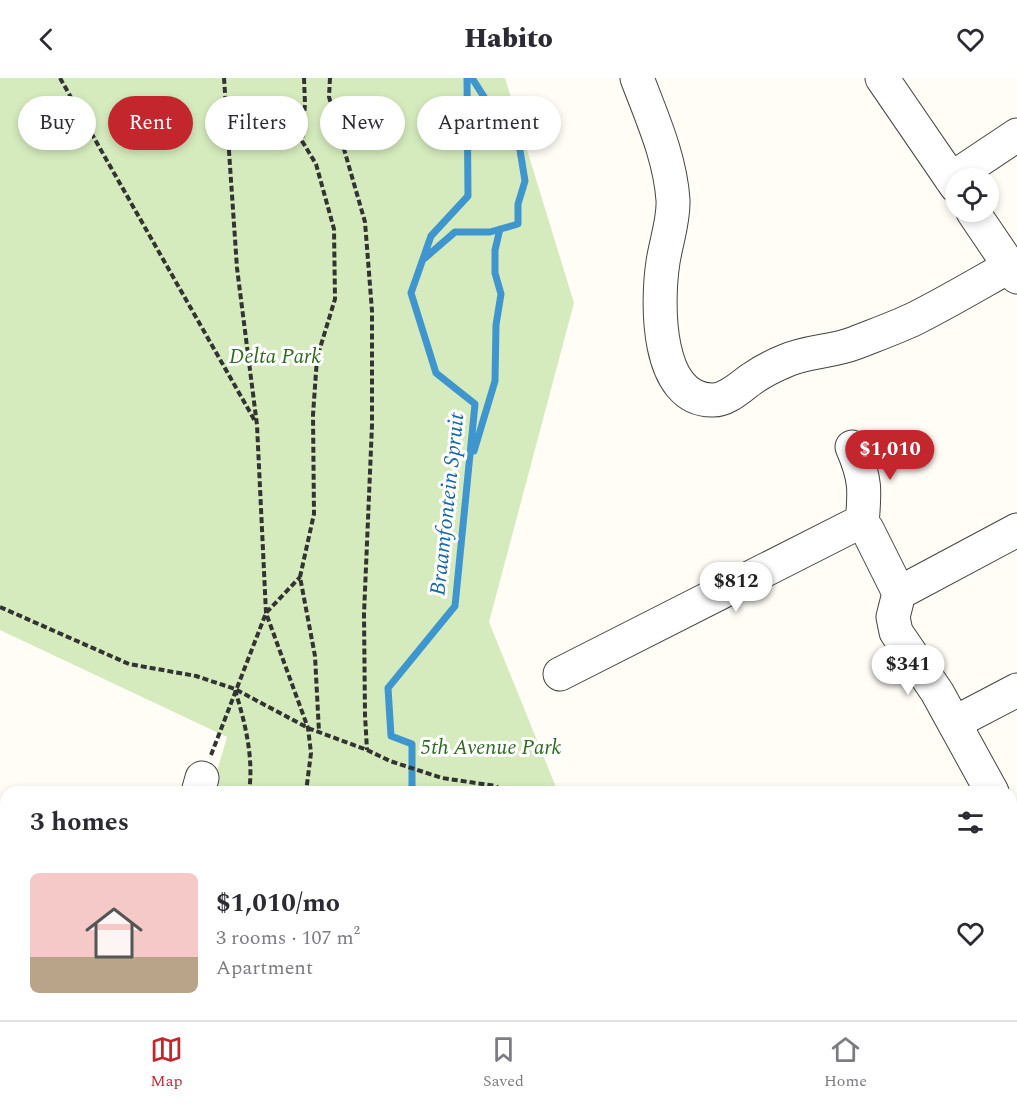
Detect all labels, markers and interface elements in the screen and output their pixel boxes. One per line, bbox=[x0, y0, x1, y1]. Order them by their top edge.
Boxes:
text: Habito bbox=[464, 18, 553, 60]
icon: back bbox=[30, 23, 63, 56]
icon: heart bbox=[954, 23, 987, 56]
chip: Buy bbox=[18, 96, 96, 150]
chip: Rent bbox=[108, 96, 193, 150]
chip: Filters bbox=[205, 96, 308, 150]
chip: New bbox=[320, 96, 405, 150]
chip: Apartment bbox=[417, 96, 561, 150]
map controls bbox=[945, 168, 999, 222]
button: locate bbox=[945, 168, 999, 222]
park label: Delta Park bbox=[229, 341, 321, 373]
water label: Braamfontein Spruit bbox=[421, 410, 474, 597]
pin: $1,010 bbox=[841, 430, 939, 481]
text: $1,010 bbox=[859, 434, 921, 464]
pin: $812 bbox=[700, 562, 772, 613]
text: $812 bbox=[714, 566, 758, 596]
pin: $341 bbox=[872, 645, 944, 696]
text: $341 bbox=[886, 649, 930, 679]
park label: 5th Avenue Park bbox=[421, 732, 562, 764]
text: 3 homes bbox=[30, 802, 129, 842]
icon: filters bbox=[954, 806, 987, 839]
text: $1,010/mo bbox=[216, 883, 340, 923]
icon: home bbox=[78, 897, 150, 969]
icon: heart bbox=[954, 917, 987, 950]
text: 3 rooms · 107 m² bbox=[216, 923, 360, 953]
text: Apartment bbox=[216, 953, 313, 983]
tab: Map bbox=[150, 1033, 183, 1093]
tab: Saved bbox=[483, 1033, 524, 1093]
tab: Home bbox=[824, 1033, 867, 1093]

